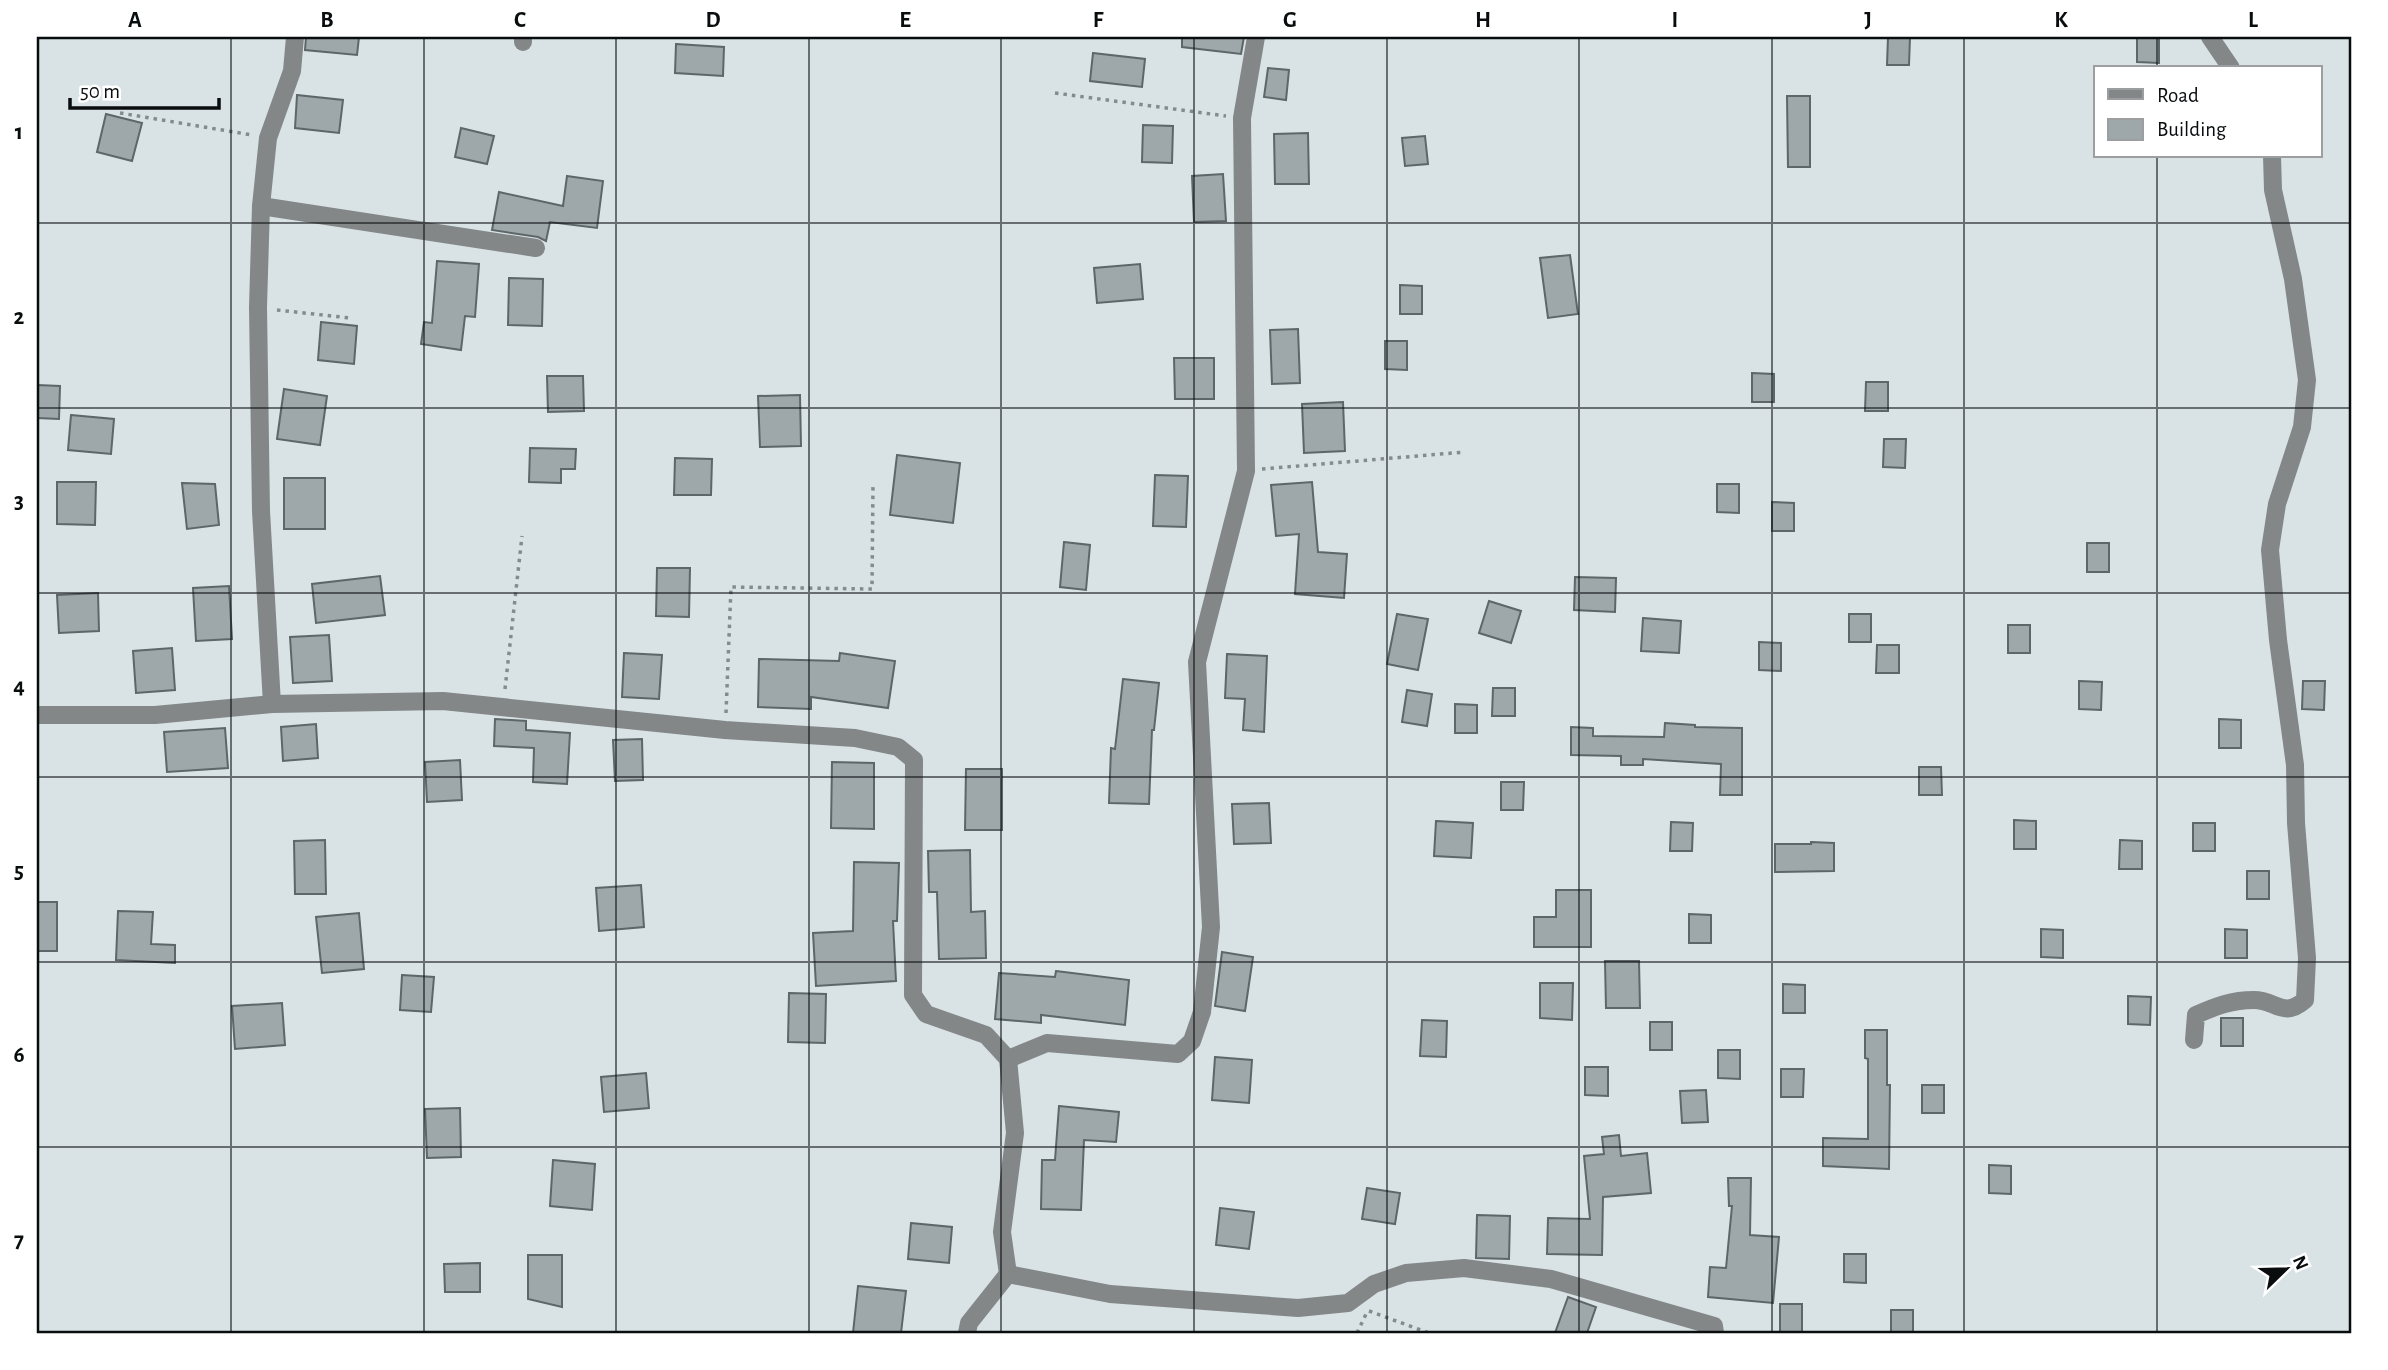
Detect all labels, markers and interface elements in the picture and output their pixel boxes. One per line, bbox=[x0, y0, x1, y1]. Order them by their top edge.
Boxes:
text: A bbox=[128, 9, 142, 32]
text: B bbox=[320, 9, 334, 32]
text: C bbox=[514, 9, 526, 32]
text: D bbox=[705, 9, 721, 32]
text: E bbox=[899, 9, 911, 32]
text: F bbox=[1093, 9, 1104, 32]
text: G bbox=[1283, 9, 1297, 32]
text: H bbox=[1475, 9, 1491, 32]
text: I bbox=[1672, 9, 1678, 32]
text: J bbox=[1864, 9, 1872, 32]
text: K bbox=[2054, 9, 2068, 32]
text: L bbox=[2248, 9, 2258, 32]
scale bar bbox=[70, 66, 219, 110]
legend bbox=[2094, 66, 2322, 158]
text: 50 m bbox=[80, 81, 120, 102]
text: Road bbox=[2157, 85, 2199, 106]
text: Building bbox=[2157, 119, 2227, 140]
text: 1 bbox=[15, 121, 23, 144]
text: 2 bbox=[14, 306, 25, 329]
text: 3 bbox=[14, 490, 24, 513]
text: 4 bbox=[13, 675, 25, 698]
text: 5 bbox=[14, 860, 24, 883]
text: 6 bbox=[13, 1044, 25, 1067]
text: 7 bbox=[14, 1229, 24, 1252]
north arrow bbox=[2252, 1234, 2322, 1304]
text: N bbox=[2289, 1253, 2312, 1273]

